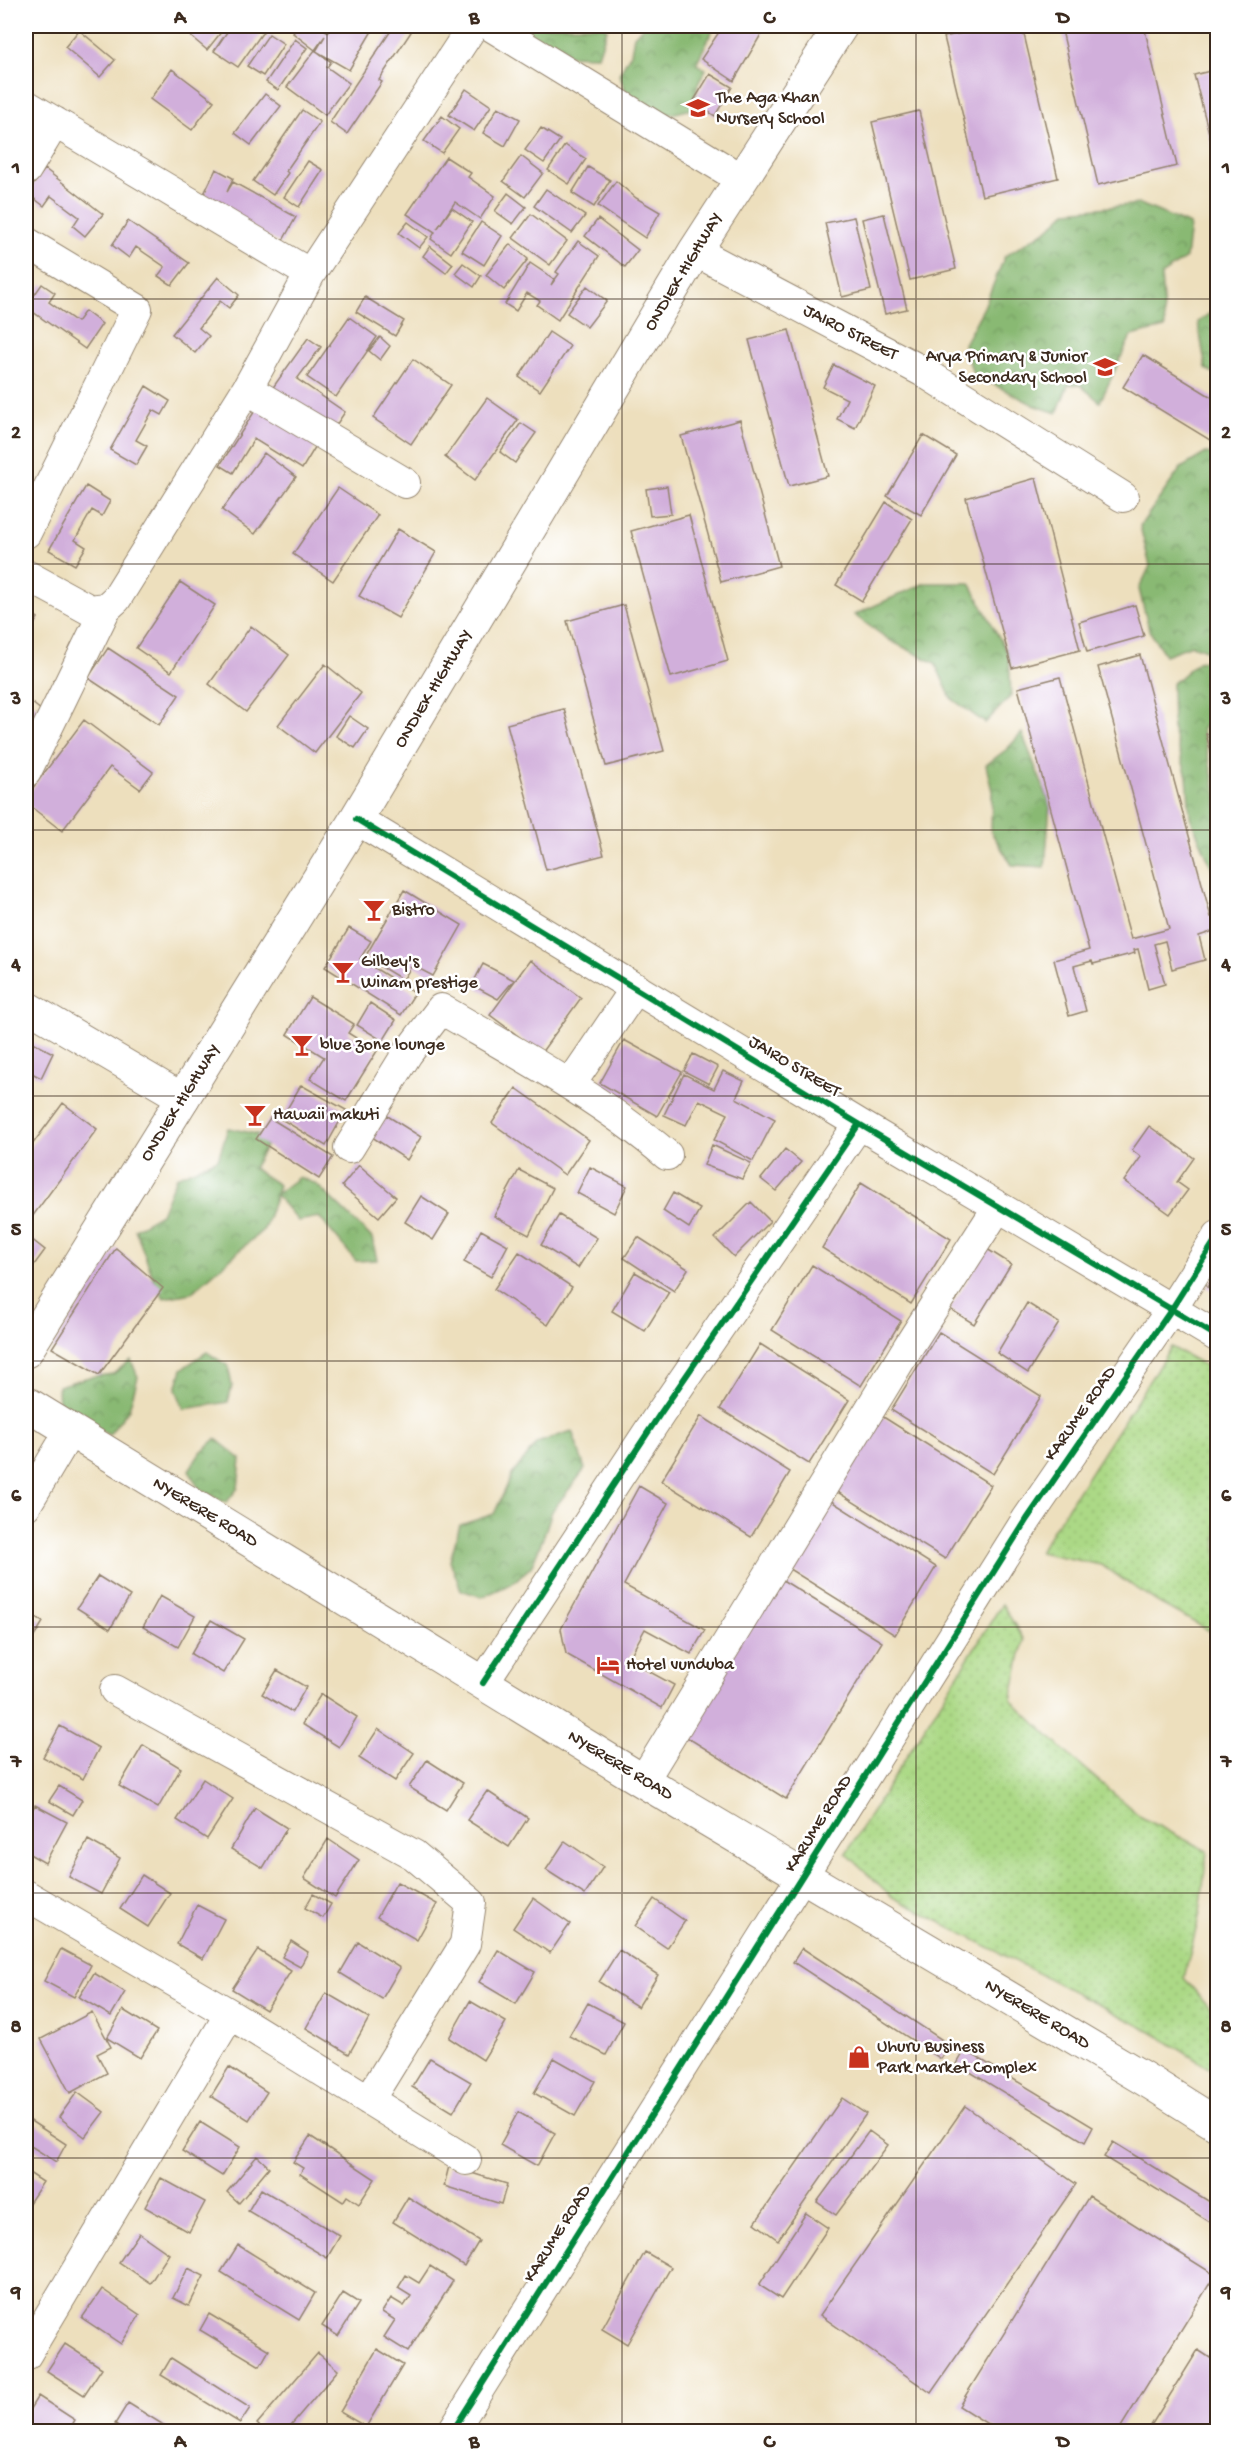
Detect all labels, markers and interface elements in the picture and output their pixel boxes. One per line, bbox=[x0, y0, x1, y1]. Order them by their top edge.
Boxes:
text: A bbox=[173, 8, 188, 31]
text: B bbox=[468, 8, 480, 31]
text: C bbox=[763, 8, 777, 31]
text: D bbox=[1054, 8, 1070, 31]
place label: The Aga Khan Nursery School bbox=[715, 88, 825, 130]
school or university icon: The Aga Khan Nursery School bbox=[685, 95, 711, 121]
text: 1 bbox=[11, 158, 20, 181]
text: 1 bbox=[1221, 158, 1230, 181]
street label: ONDIEK HIGHWAY bbox=[640, 209, 728, 335]
street label: JAIRO STREET bbox=[799, 300, 902, 366]
place label: Arya Primary & Junior Secondary School bbox=[926, 347, 1089, 389]
school or university icon: Arya Primary & Junior Secondary School bbox=[1092, 354, 1118, 380]
text: 2 bbox=[11, 423, 21, 446]
text: 2 bbox=[1221, 423, 1231, 446]
street label: ONDIEK HIGHWAY bbox=[390, 626, 478, 752]
text: 3 bbox=[10, 689, 21, 712]
text: 3 bbox=[1220, 689, 1231, 712]
bar icon: Bistro bbox=[361, 897, 387, 923]
place label: Bistro bbox=[391, 900, 435, 921]
place label: Gilbey's Winam prestige bbox=[361, 952, 478, 994]
text: 4 bbox=[10, 955, 21, 978]
text: 4 bbox=[1220, 955, 1231, 978]
bar icon: Gilbey's Winam prestige bbox=[330, 959, 356, 985]
street label: JAIRO STREET bbox=[744, 1031, 844, 1103]
bar icon: blue zone lounge bbox=[289, 1032, 315, 1058]
place label: blue zone lounge bbox=[320, 1035, 445, 1056]
street label: ONDIEK HIGHWAY bbox=[136, 1040, 226, 1166]
bar icon: Hawaii makuti bbox=[242, 1102, 268, 1128]
place label: Hawaii makuti bbox=[273, 1105, 380, 1126]
text: 5 bbox=[11, 1220, 22, 1243]
text: 5 bbox=[1221, 1220, 1232, 1243]
street label: KARUME ROAD bbox=[1041, 1362, 1122, 1465]
street label: NYERERE ROAD bbox=[148, 1473, 262, 1553]
text: 6 bbox=[11, 1486, 22, 1509]
text: 6 bbox=[1221, 1486, 1232, 1509]
hotel icon: Hotel vunduba bbox=[595, 1652, 621, 1678]
place label: Hotel vunduba bbox=[626, 1655, 735, 1676]
street label: NYERERE ROAD bbox=[563, 1726, 677, 1806]
text: 7 bbox=[10, 1752, 23, 1775]
text: 7 bbox=[1220, 1752, 1233, 1775]
street label: KARUME ROAD bbox=[781, 1771, 857, 1877]
street label: NYERERE ROAD bbox=[980, 1975, 1094, 2055]
text: 8 bbox=[11, 2017, 22, 2040]
text: 8 bbox=[1221, 2017, 1232, 2040]
place label: Uhuru Business Park Market Complex bbox=[876, 2037, 1037, 2079]
shop icon: Uhuru Business Park Market Complex bbox=[846, 2044, 872, 2070]
street label: KARUME ROAD bbox=[520, 2181, 596, 2287]
text: 9 bbox=[10, 2283, 21, 2306]
text: 9 bbox=[1220, 2283, 1231, 2306]
text: A bbox=[173, 2432, 188, 2455]
text: B bbox=[468, 2432, 480, 2455]
text: C bbox=[763, 2432, 777, 2455]
text: D bbox=[1054, 2432, 1070, 2455]

